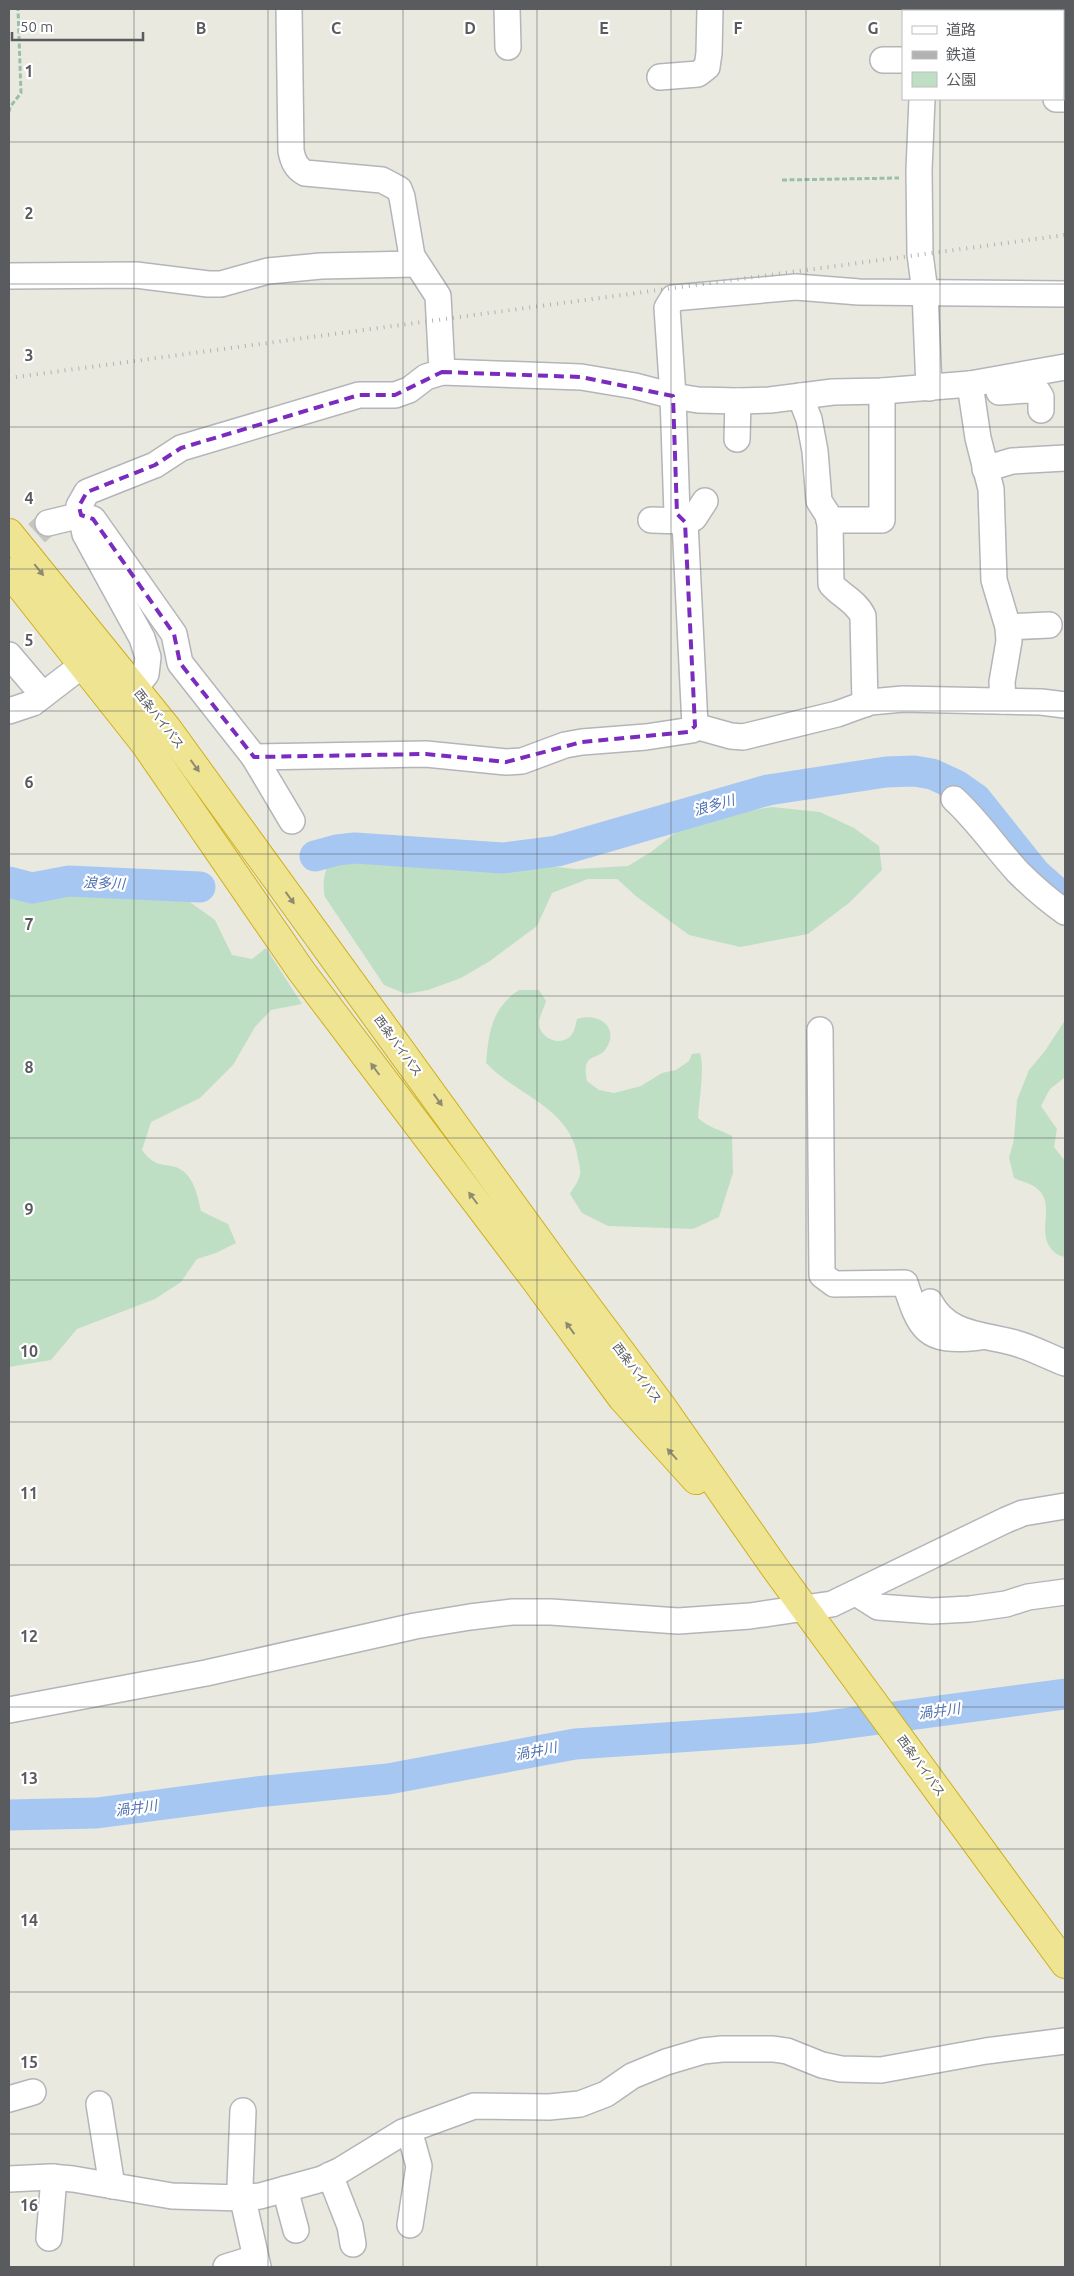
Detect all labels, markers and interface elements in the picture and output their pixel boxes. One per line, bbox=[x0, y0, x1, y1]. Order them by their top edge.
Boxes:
scale bar bbox=[12, 10, 144, 42]
legend bbox=[902, 10, 1064, 100]
text: 50 m bbox=[20, 18, 53, 35]
text: B bbox=[196, 19, 206, 37]
text: C bbox=[331, 19, 341, 37]
text: D bbox=[464, 19, 476, 37]
text: E bbox=[599, 19, 609, 37]
text: F bbox=[734, 19, 743, 37]
text: G bbox=[867, 19, 879, 37]
text: 道路 bbox=[946, 21, 976, 38]
text: 鉄道 bbox=[946, 46, 976, 63]
text: 1 bbox=[24, 62, 34, 80]
text: 公園 bbox=[946, 71, 976, 88]
text: 2 bbox=[24, 204, 34, 222]
text: 3 bbox=[24, 346, 34, 364]
text: 4 bbox=[24, 489, 34, 507]
one-way arrow bbox=[34, 564, 45, 577]
text: 5 bbox=[24, 631, 34, 649]
street label: 西条バイパス bbox=[132, 686, 187, 751]
one-way arrow bbox=[190, 759, 200, 773]
text: 6 bbox=[24, 773, 34, 791]
water label: 浪多川 bbox=[692, 791, 738, 818]
water label: 浪多川 bbox=[83, 874, 127, 892]
one-way arrow bbox=[285, 891, 295, 905]
text: 7 bbox=[24, 915, 34, 933]
street label: 西条バイパス bbox=[372, 1013, 425, 1079]
text: 8 bbox=[24, 1058, 34, 1076]
one-way arrow bbox=[369, 1063, 380, 1076]
one-way arrow bbox=[433, 1093, 443, 1107]
one-way arrow bbox=[467, 1192, 478, 1205]
text: 9 bbox=[24, 1200, 34, 1218]
one-way arrow bbox=[565, 1322, 576, 1335]
street label: 西条バイパス bbox=[611, 1340, 664, 1405]
text: 10 bbox=[20, 1342, 38, 1360]
one-way arrow bbox=[667, 1448, 678, 1461]
text: 11 bbox=[20, 1484, 38, 1502]
text: 12 bbox=[20, 1627, 38, 1645]
water label: 渦井川 bbox=[917, 1700, 963, 1722]
street label: 西条バイパス bbox=[895, 1733, 948, 1799]
water label: 渦井川 bbox=[514, 1739, 560, 1763]
text: 13 bbox=[20, 1769, 38, 1787]
water label: 渦井川 bbox=[114, 1797, 160, 1819]
text: 14 bbox=[20, 1911, 38, 1929]
text: 15 bbox=[20, 2053, 38, 2071]
text: 16 bbox=[20, 2196, 38, 2214]

